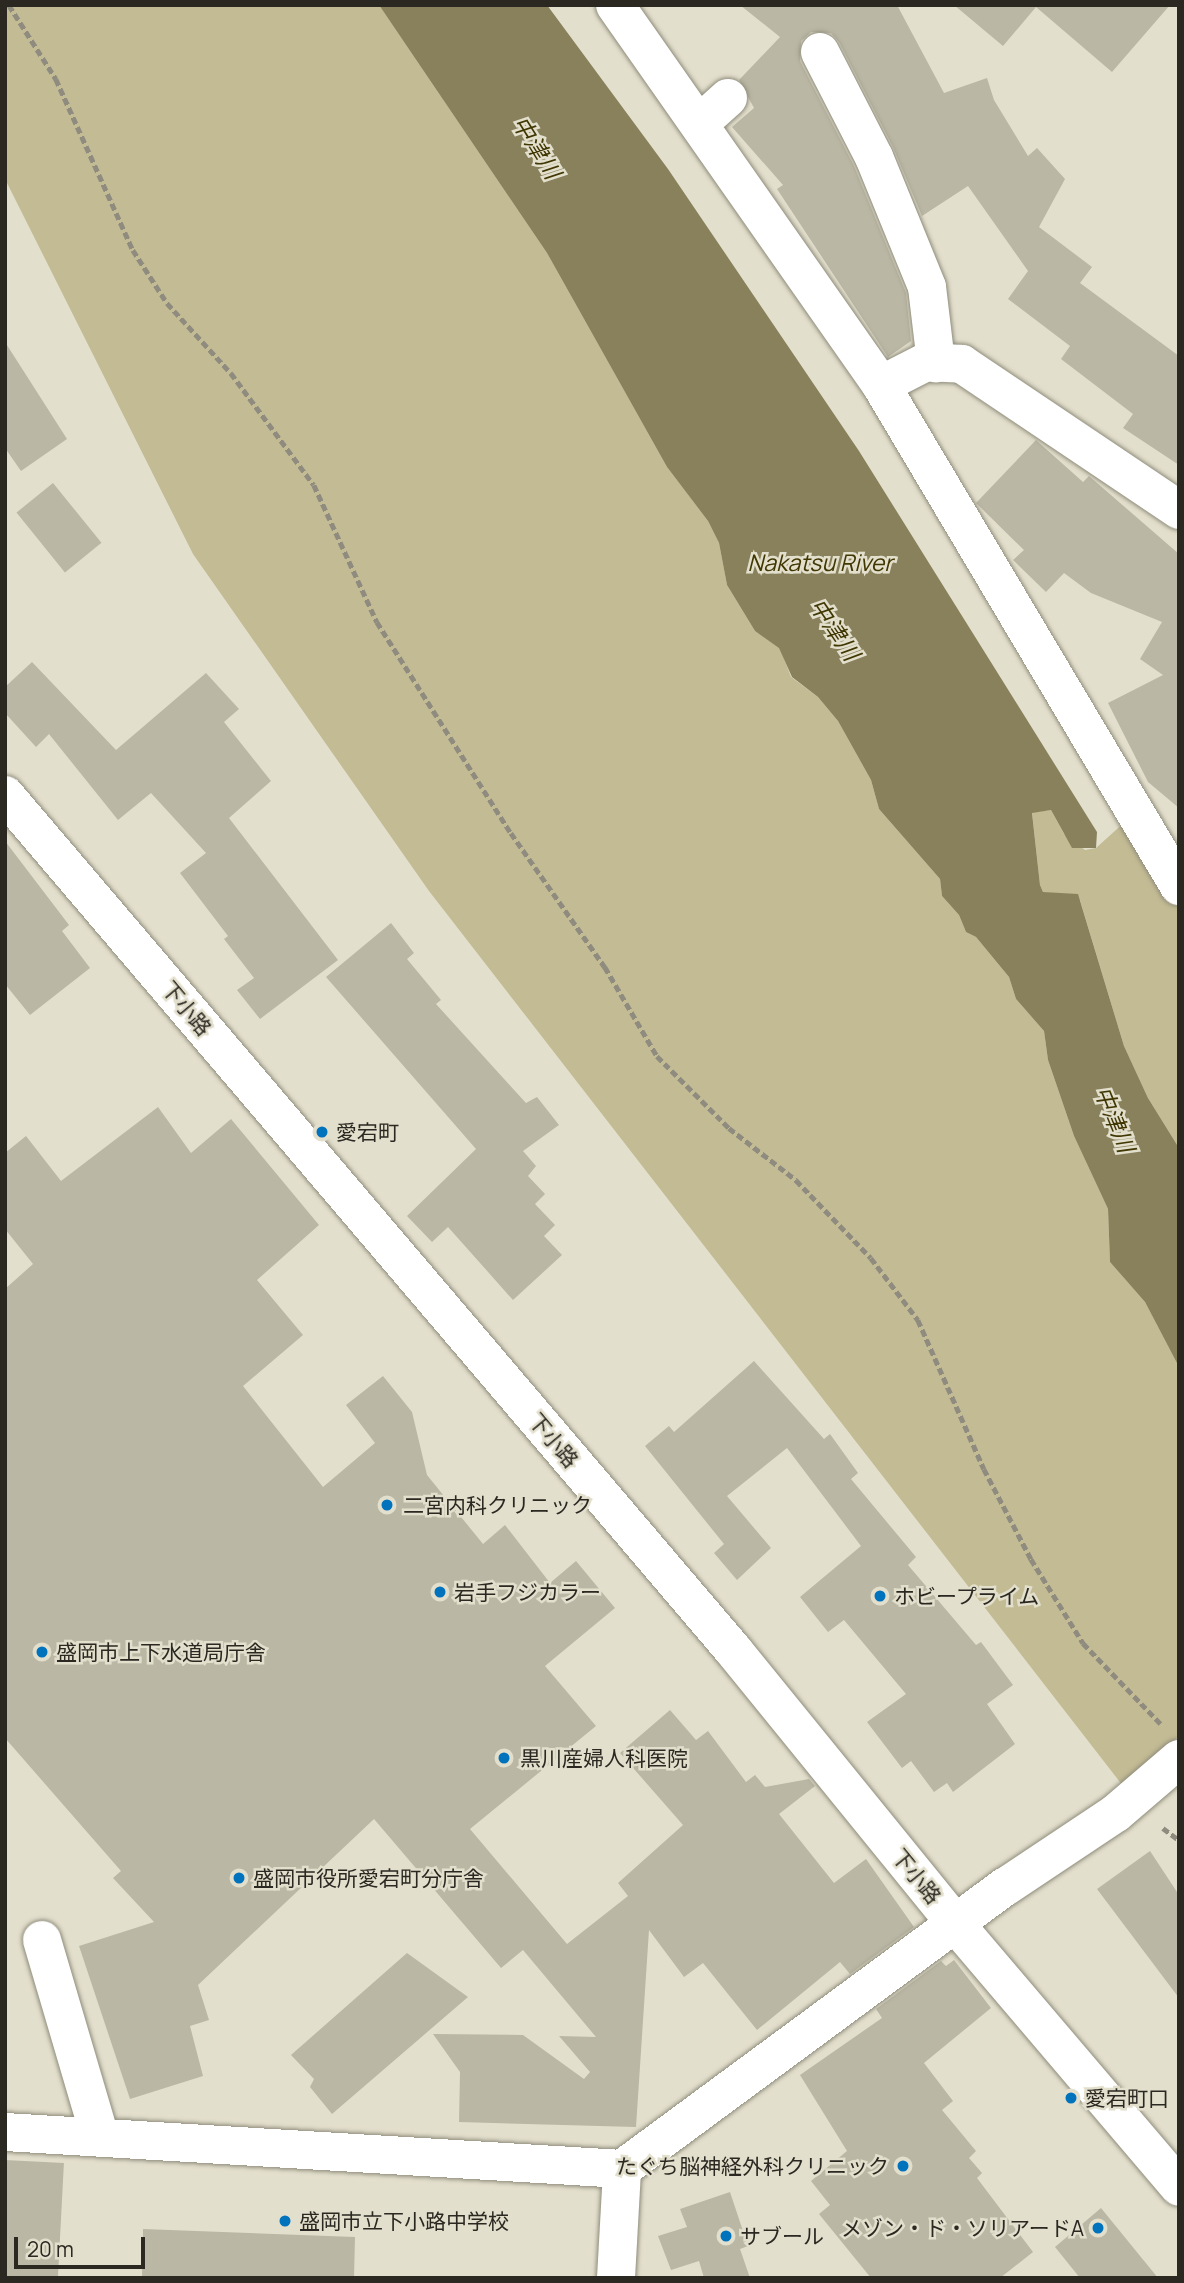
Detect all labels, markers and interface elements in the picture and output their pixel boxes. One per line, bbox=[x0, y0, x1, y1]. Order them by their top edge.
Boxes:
water label: 中津川 bbox=[507, 110, 567, 184]
water label: Nakatsu River bbox=[747, 548, 893, 576]
water label: 中津川 bbox=[804, 593, 866, 665]
street label: 下小路 bbox=[157, 976, 217, 1040]
water label: 中津川 bbox=[1089, 1082, 1141, 1156]
place label: 愛宕町 bbox=[336, 1119, 399, 1145]
marker: 愛宕町 bbox=[314, 1124, 330, 1140]
street label: 下小路 bbox=[524, 1408, 584, 1472]
place label: 二宮内科クリニック bbox=[403, 1492, 592, 1518]
marker: 二宮内科クリニック bbox=[377, 1495, 397, 1515]
place label: 岩手フジカラー bbox=[454, 1579, 601, 1605]
place label: ホビープライム bbox=[894, 1583, 1041, 1609]
marker: 岩手フジカラー bbox=[432, 1584, 448, 1600]
marker: ホビープライム bbox=[872, 1588, 888, 1604]
place label: 盛岡市上下水道局庁舎 bbox=[56, 1639, 266, 1665]
marker: 盛岡市上下水道局庁舎 bbox=[34, 1644, 50, 1660]
place label: 黒川産婦人科医院 bbox=[520, 1745, 688, 1771]
marker: 黒川産婦人科医院 bbox=[494, 1748, 514, 1768]
street label: 下小路 bbox=[887, 1844, 947, 1908]
place label: 盛岡市役所愛宕町分庁舎 bbox=[253, 1865, 484, 1891]
marker: 盛岡市役所愛宕町分庁舎 bbox=[231, 1870, 247, 1886]
place label: 愛宕町口 bbox=[1085, 2085, 1169, 2111]
marker: 愛宕町口 bbox=[1063, 2090, 1079, 2106]
place label: たぐち脳神経外科クリニック bbox=[616, 2153, 889, 2179]
marker: たぐち脳神経外科クリニック bbox=[895, 2158, 911, 2174]
place label: 盛岡市立下小路中学校 bbox=[299, 2208, 509, 2234]
marker: 盛岡市立下小路中学校 bbox=[277, 2213, 293, 2229]
place label: メゾン・ド・ソリアードA bbox=[841, 2215, 1084, 2241]
marker: メゾン・ド・ソリアードA bbox=[1090, 2220, 1106, 2236]
place label: サブール bbox=[740, 2223, 824, 2249]
scale bar bbox=[18, 2224, 149, 2268]
marker: サブール bbox=[718, 2228, 734, 2244]
text: 20 m bbox=[27, 2235, 74, 2263]

